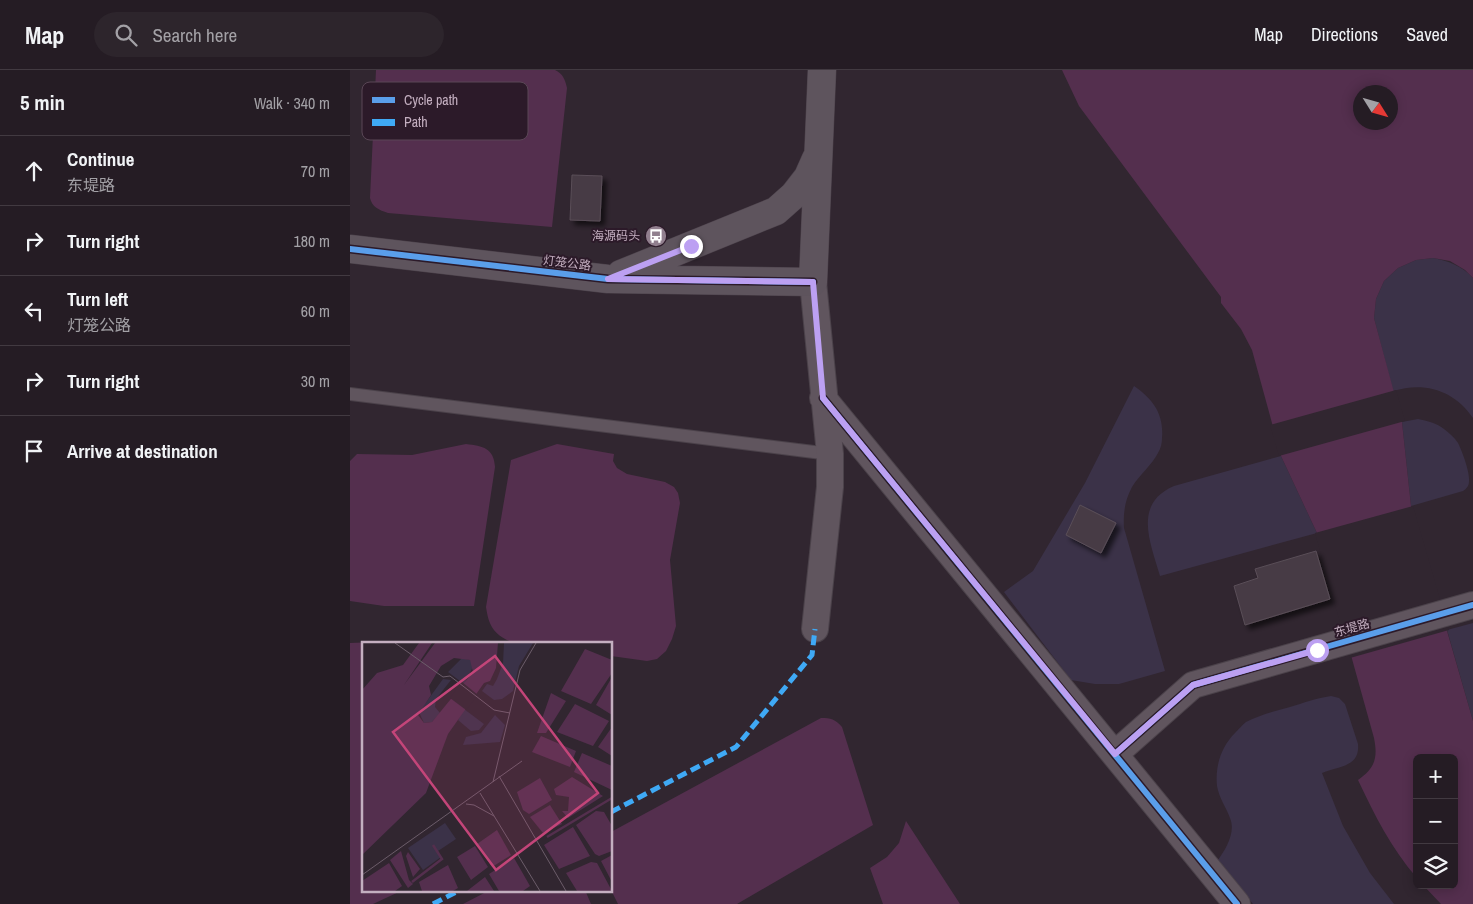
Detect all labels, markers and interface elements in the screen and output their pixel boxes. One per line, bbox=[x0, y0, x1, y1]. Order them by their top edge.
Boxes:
search box bbox=[94, 12, 444, 57]
text: Map bbox=[25, 19, 64, 51]
icon: search bbox=[112, 21, 140, 49]
text: Search here bbox=[152, 22, 237, 48]
text: Map bbox=[1254, 22, 1283, 47]
text: Directions bbox=[1311, 22, 1378, 47]
text: Saved bbox=[1406, 22, 1448, 47]
legend bbox=[362, 82, 528, 140]
north arrow bbox=[1353, 85, 1398, 130]
text: 5 min bbox=[20, 88, 65, 117]
text: Cycle path bbox=[404, 91, 458, 109]
text: Walk · 340 m bbox=[254, 92, 330, 114]
text: Path bbox=[404, 113, 428, 131]
text: Continue bbox=[67, 146, 135, 172]
icon: ahead bbox=[20, 157, 48, 185]
text: 70 m bbox=[301, 160, 330, 182]
text: 东堤路 bbox=[67, 174, 115, 196]
bus stop icon: 海源码头 bbox=[644, 224, 668, 248]
icon: right bbox=[20, 227, 48, 255]
text: Turn right bbox=[67, 228, 139, 254]
place label: 海源码头 bbox=[592, 228, 640, 244]
text: 180 m bbox=[294, 230, 330, 252]
route end bbox=[680, 235, 703, 258]
street label: 灯笼公路 bbox=[542, 252, 592, 274]
text: Turn left bbox=[67, 286, 128, 312]
icon: left bbox=[20, 297, 48, 325]
text: 60 m bbox=[301, 300, 330, 322]
text: 灯笼公路 bbox=[67, 314, 131, 336]
icon: right bbox=[20, 367, 48, 395]
text: Turn right bbox=[67, 368, 139, 394]
text: 30 m bbox=[301, 370, 330, 392]
icon: arrive bbox=[20, 437, 48, 465]
text: Arrive at destination bbox=[67, 438, 218, 464]
street label: 东堤路 bbox=[1332, 615, 1372, 641]
route start bbox=[1306, 639, 1329, 662]
inset map bbox=[362, 642, 612, 892]
map controls bbox=[1413, 754, 1458, 889]
button: + bbox=[1413, 754, 1458, 799]
button: − bbox=[1413, 799, 1458, 844]
button: layers bbox=[1413, 844, 1458, 889]

